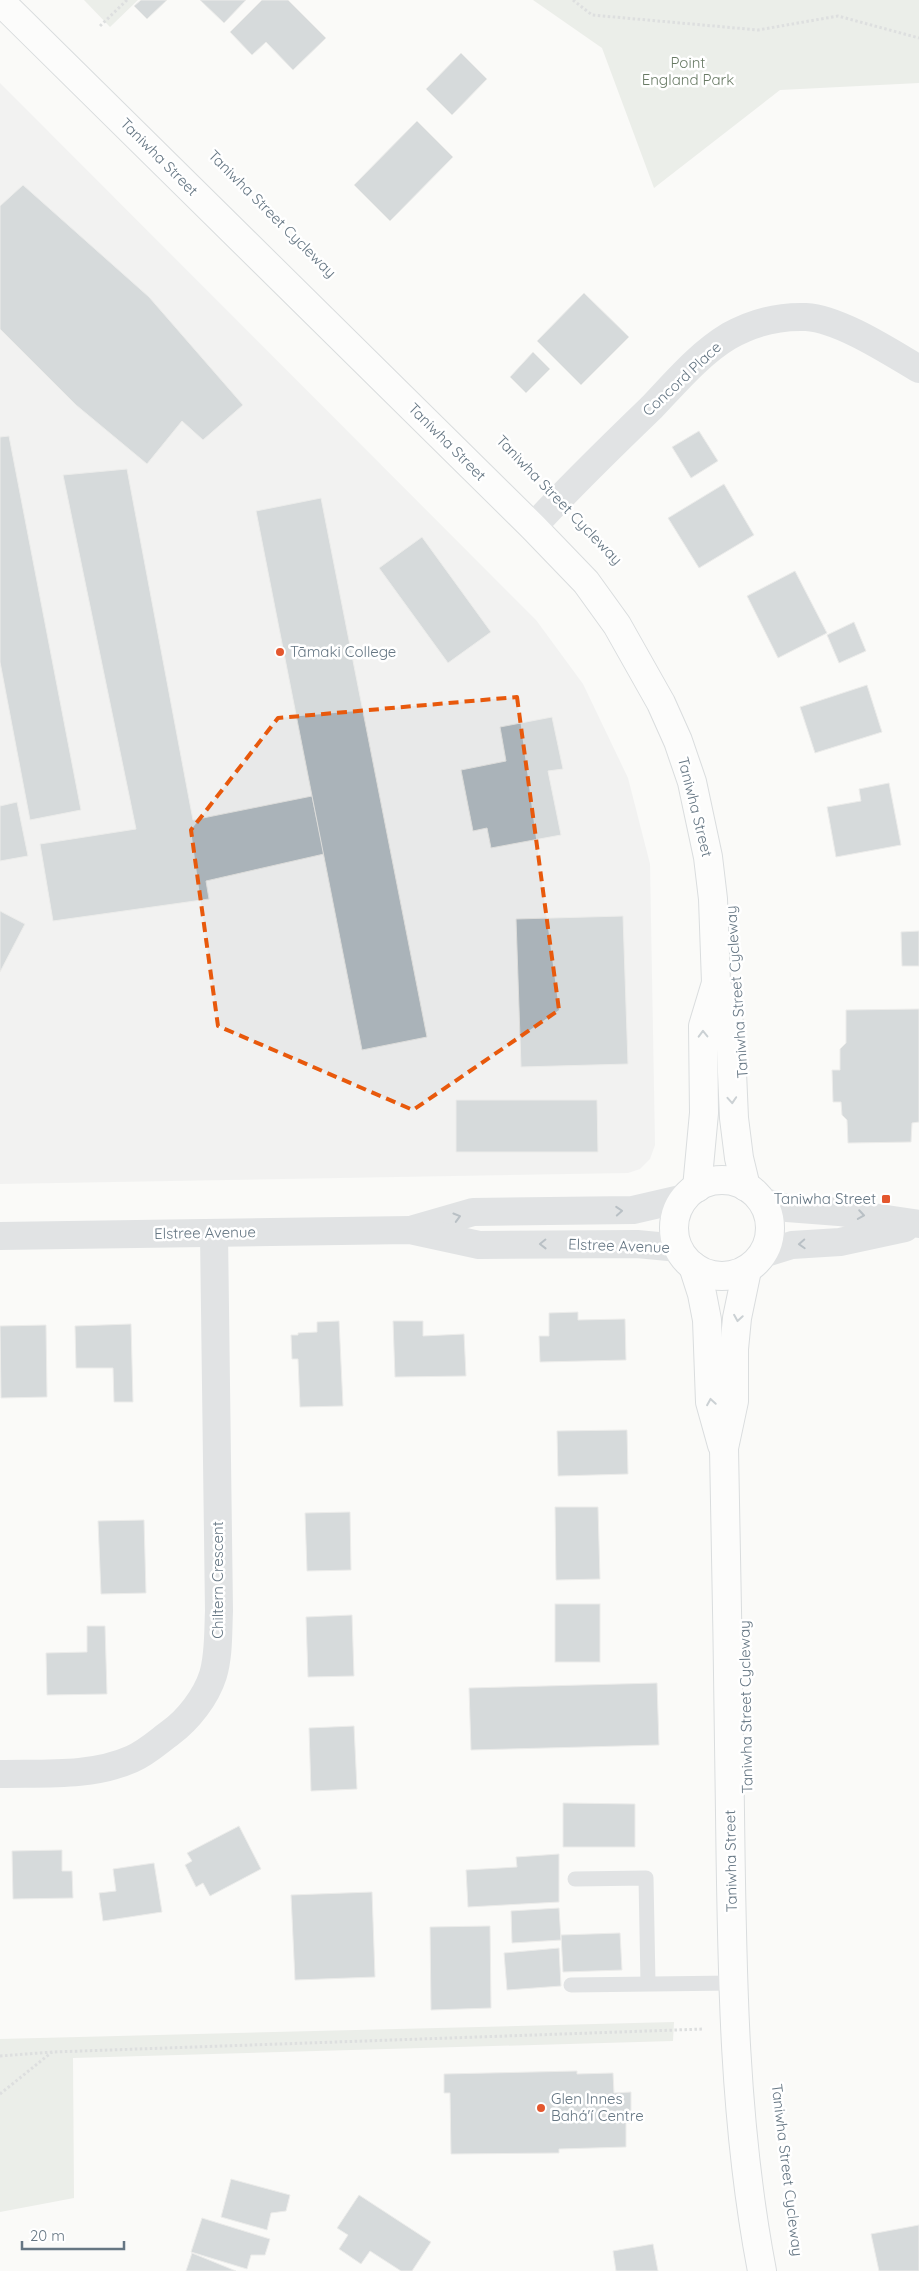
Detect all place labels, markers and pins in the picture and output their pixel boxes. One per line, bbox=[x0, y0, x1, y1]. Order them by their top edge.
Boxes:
place label: Tāmaki College bbox=[290, 642, 396, 661]
marker: Tāmaki College bbox=[274, 646, 286, 658]
place label: Taniwha Street bbox=[773, 1189, 876, 1208]
marker: Taniwha Street bbox=[880, 1193, 892, 1205]
place label: Glen Innes Bahá'í Centre bbox=[551, 2089, 644, 2125]
marker: Glen Innes Bahá'í Centre bbox=[535, 2102, 547, 2114]

